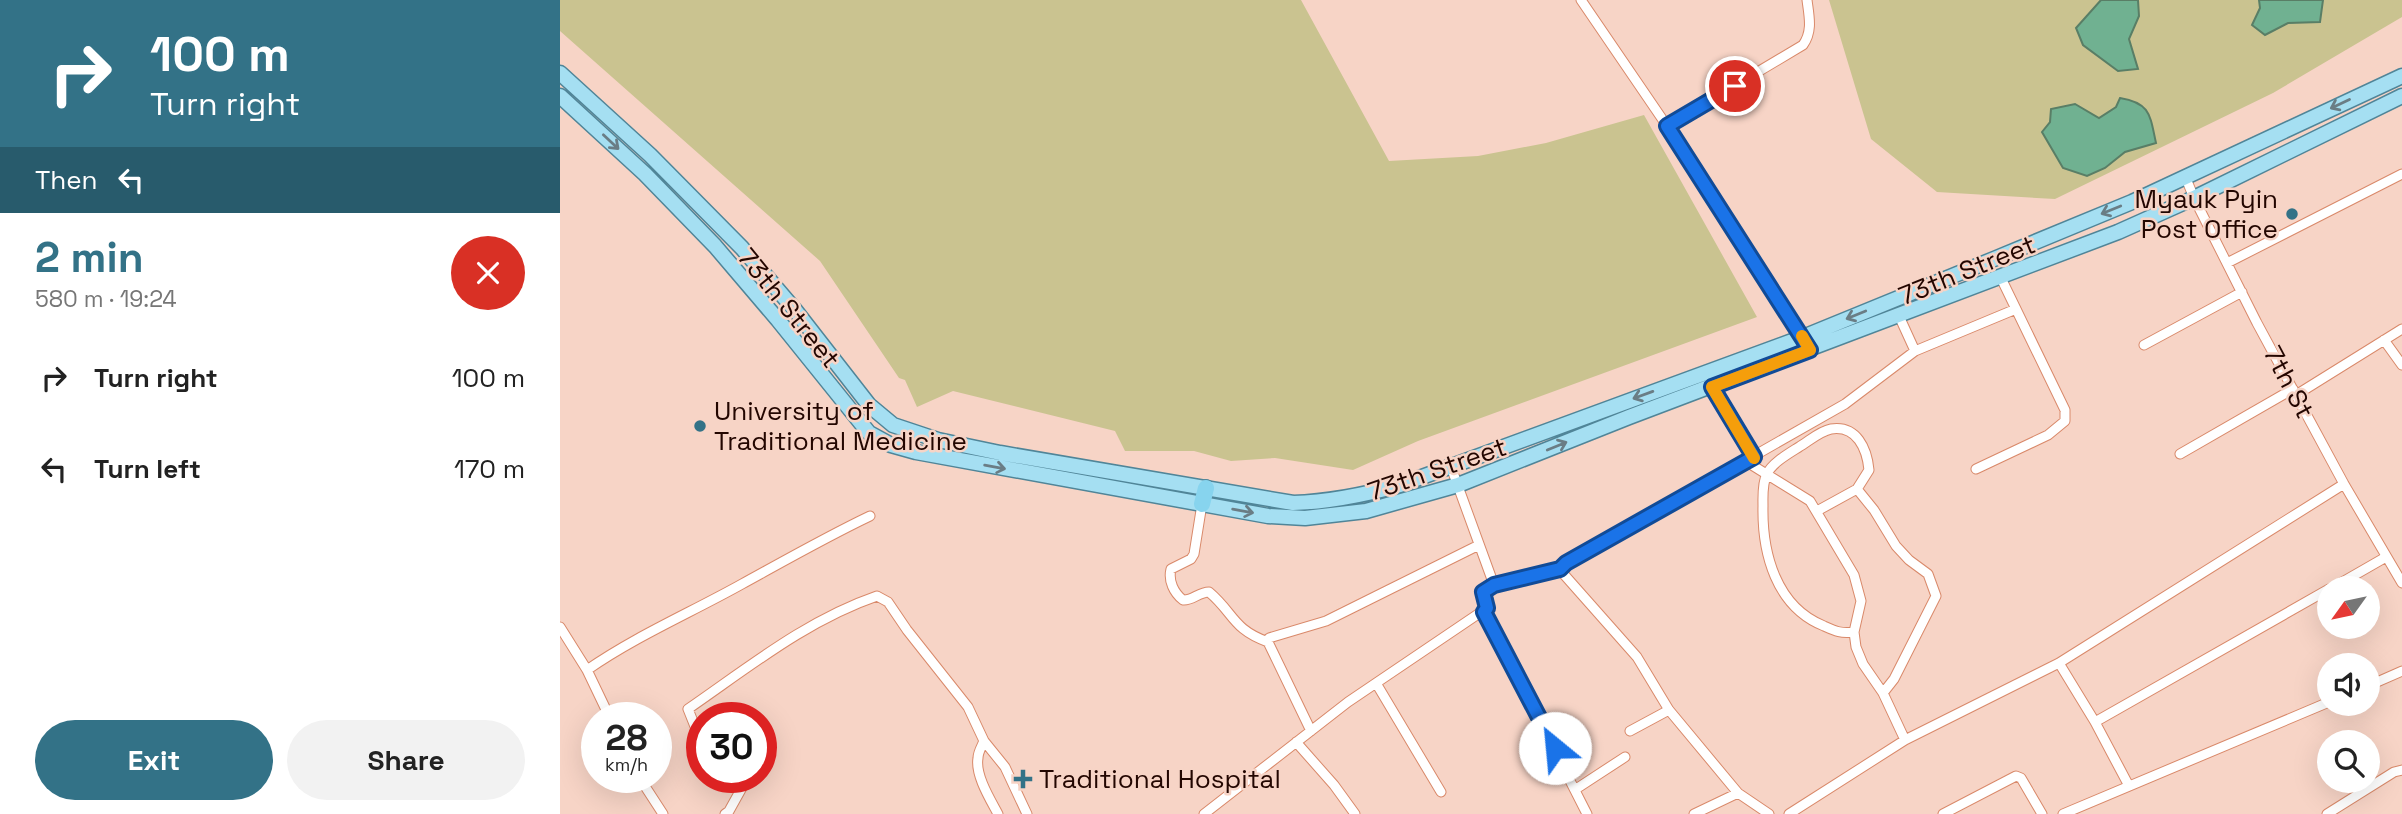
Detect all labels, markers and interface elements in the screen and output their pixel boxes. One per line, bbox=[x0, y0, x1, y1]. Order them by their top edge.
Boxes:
text: 100 m bbox=[150, 23, 290, 85]
icon: right bbox=[35, 28, 126, 119]
pin bbox=[1705, 56, 1765, 116]
icon: arrive bbox=[1716, 67, 1754, 105]
text: Turn right bbox=[150, 84, 300, 124]
one-way arrow bbox=[2330, 98, 2351, 111]
one-way arrow bbox=[602, 133, 619, 150]
icon: left bbox=[112, 161, 150, 199]
text: Then bbox=[35, 163, 98, 197]
place label: Myauk Pyin Post Office bbox=[2135, 182, 2278, 246]
one-way arrow bbox=[2101, 205, 2123, 218]
marker: Myauk Pyin Post Office bbox=[2284, 206, 2300, 222]
street label: 73th Street bbox=[1894, 227, 2040, 313]
text: 2 min bbox=[35, 231, 144, 284]
button: close bbox=[451, 236, 525, 310]
street label: 73th Street bbox=[730, 241, 848, 375]
text: 580 m · 19:24 bbox=[35, 284, 177, 314]
one-way arrow bbox=[1845, 310, 1867, 323]
street label: 7th St bbox=[2256, 340, 2322, 424]
icon: right bbox=[35, 359, 73, 397]
text: Turn right bbox=[94, 361, 218, 395]
text: 100 m bbox=[452, 361, 525, 395]
one-way arrow bbox=[1632, 390, 1654, 402]
place label: University of Traditional Medicine bbox=[714, 394, 967, 458]
marker: University of Traditional Medicine bbox=[692, 418, 708, 434]
street label: 73th Street bbox=[1363, 429, 1511, 509]
one-way arrow bbox=[1545, 439, 1567, 452]
icon: left bbox=[35, 450, 73, 488]
text: Turn left bbox=[94, 452, 201, 486]
text: 170 m bbox=[454, 452, 525, 486]
one-way arrow bbox=[983, 460, 1006, 474]
one-way arrow bbox=[1231, 505, 1254, 518]
north arrow bbox=[2317, 576, 2380, 639]
map controls bbox=[2317, 576, 2380, 793]
button: sound bbox=[2317, 653, 2380, 716]
speed limit sign: 30 bbox=[686, 702, 777, 793]
position arrow bbox=[1518, 711, 1592, 785]
text: 28 bbox=[606, 716, 647, 760]
button: Exit bbox=[35, 720, 273, 800]
button: Share bbox=[287, 720, 525, 800]
button: search bbox=[2317, 730, 2380, 793]
text: km/h bbox=[605, 753, 648, 776]
place label: Traditional Hospital bbox=[1039, 762, 1281, 796]
marker: Traditional Hospital bbox=[1013, 769, 1033, 789]

